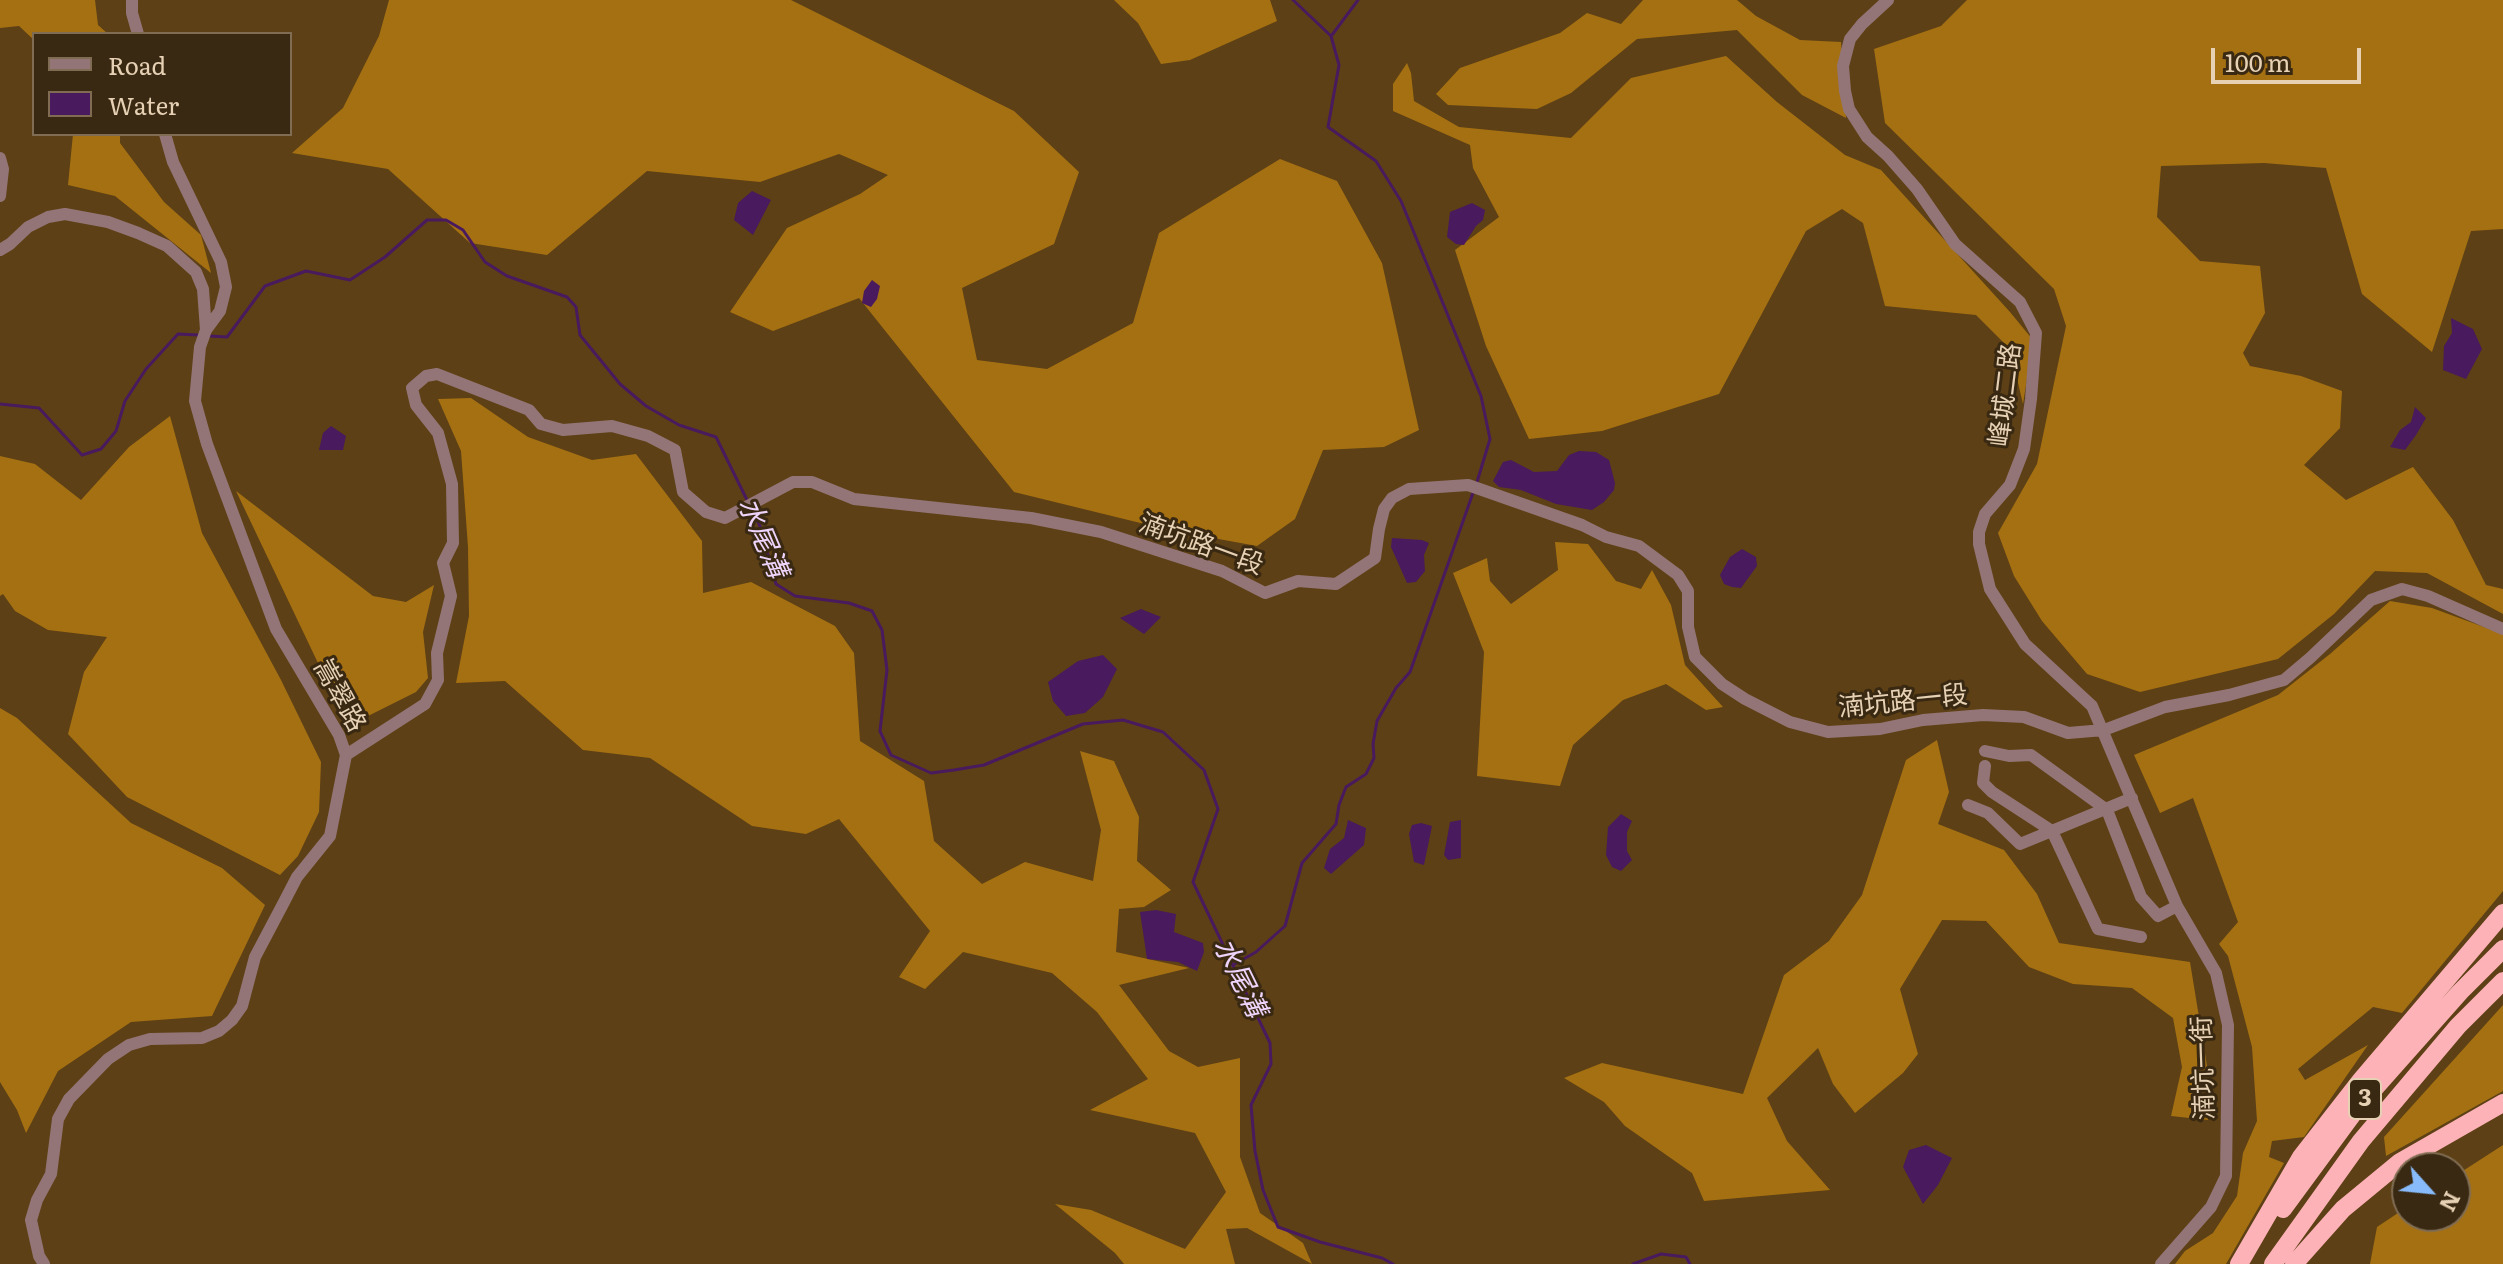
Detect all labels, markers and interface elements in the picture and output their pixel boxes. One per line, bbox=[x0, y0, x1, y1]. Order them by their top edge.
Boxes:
legend bbox=[32, 32, 292, 136]
scale bar bbox=[2215, 32, 2365, 82]
text: 100 m bbox=[2225, 44, 2291, 79]
text: Road bbox=[108, 47, 166, 82]
text: Water bbox=[108, 87, 179, 122]
street label: 峰城二路 bbox=[1984, 341, 2028, 449]
water label: 水尾溝 bbox=[730, 493, 794, 583]
street label: 湳坑路一段 bbox=[1135, 508, 1267, 582]
street label: 嵩翠路 bbox=[306, 654, 372, 738]
street label: 湳坑路一段 bbox=[1837, 680, 1969, 724]
water label: 水尾溝 bbox=[1205, 933, 1273, 1023]
street label: 湳坑一街 bbox=[2187, 1015, 2221, 1121]
road number: 3 bbox=[2349, 1079, 2381, 1119]
north arrow bbox=[2391, 1152, 2471, 1232]
text: N bbox=[2432, 1186, 2470, 1218]

